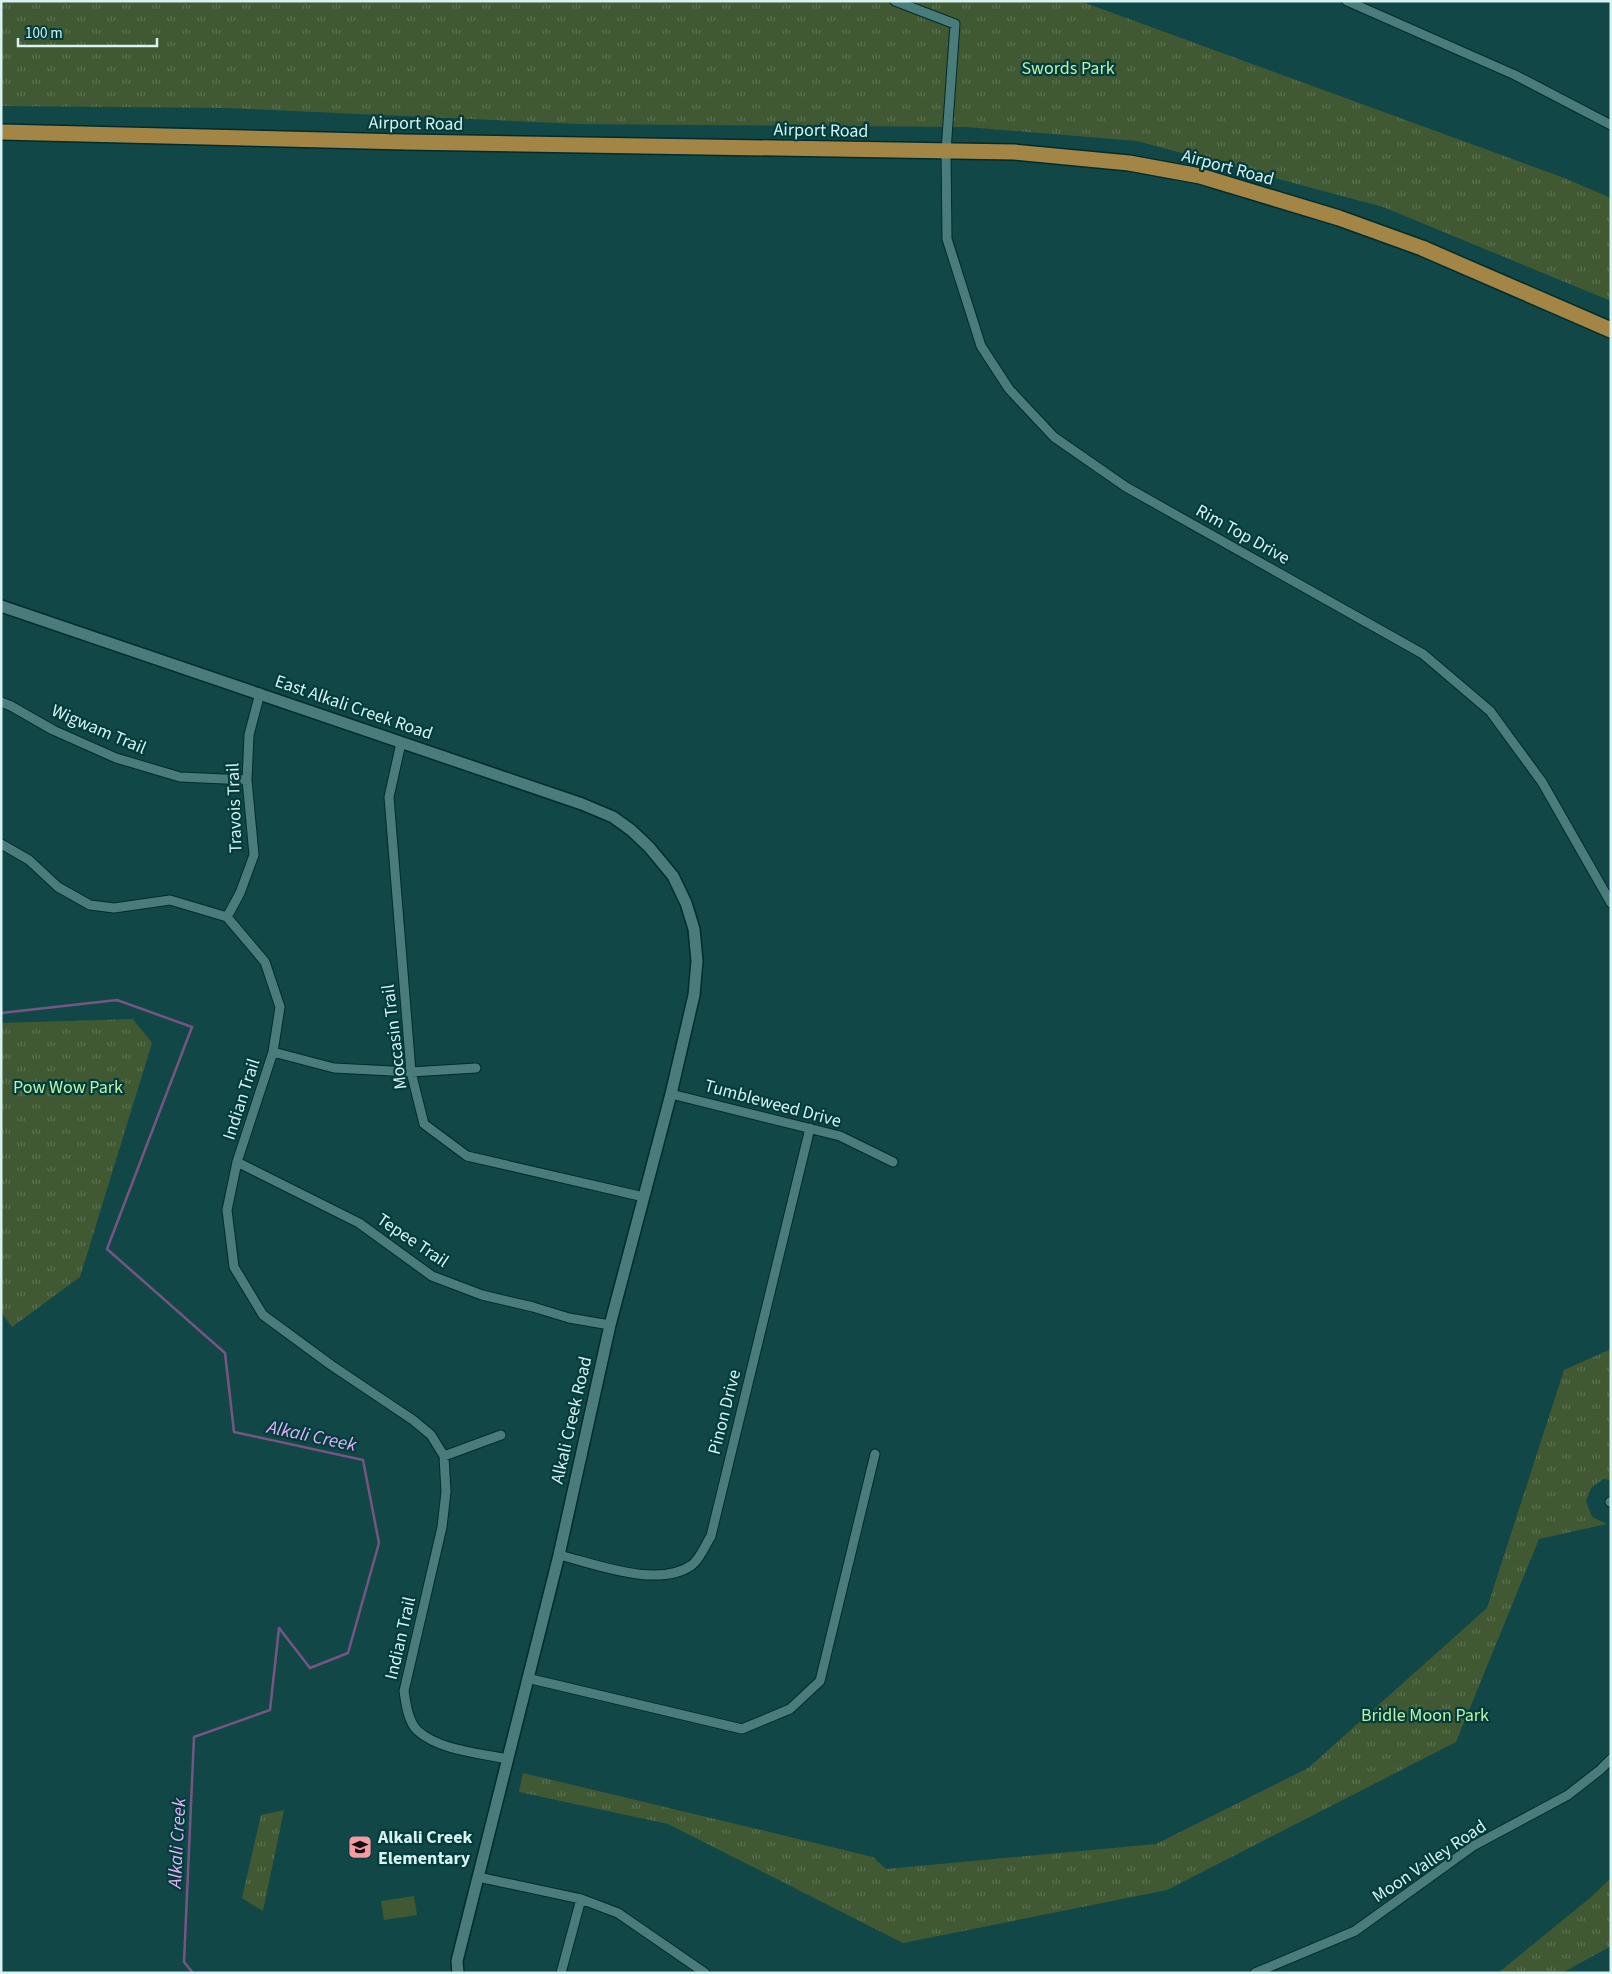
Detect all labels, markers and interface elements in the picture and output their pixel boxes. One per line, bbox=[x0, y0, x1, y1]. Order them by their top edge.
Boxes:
scale bar bbox=[18, 15, 156, 47]
text: 100 m bbox=[25, 23, 63, 44]
park label: Swords Park bbox=[1021, 56, 1115, 81]
street label: Airport Road bbox=[368, 110, 464, 137]
street label: Airport Road bbox=[773, 117, 869, 144]
street label: Airport Road bbox=[1179, 143, 1277, 192]
street label: Rim Top Drive bbox=[1191, 498, 1294, 571]
street label: East Alkali Creek Road bbox=[271, 669, 436, 746]
street label: Wigwam Trail bbox=[48, 698, 150, 761]
street label: Travois Trail bbox=[220, 763, 249, 853]
street label: Moccasin Trail bbox=[376, 983, 413, 1091]
street label: Indian Trail bbox=[217, 1055, 266, 1143]
street label: Tumbleweed Drive bbox=[702, 1073, 844, 1134]
park label: Pow Wow Park bbox=[13, 1075, 123, 1100]
street label: Tepee Trail bbox=[372, 1207, 454, 1274]
street label: Alkali Creek Road bbox=[545, 1354, 598, 1486]
street label: Pinon Drive bbox=[702, 1367, 747, 1457]
water label: Alkali Creek bbox=[264, 1414, 360, 1459]
street label: Indian Trail bbox=[379, 1594, 422, 1682]
park label: Bridle Moon Park bbox=[1361, 1703, 1489, 1728]
water label: Alkali Creek bbox=[162, 1796, 193, 1890]
street label: Moon Valley Road bbox=[1367, 1814, 1491, 1909]
place label: Alkali Creek Elementary bbox=[377, 1825, 472, 1871]
school or university icon: Alkali Creek Elementary bbox=[347, 1834, 373, 1860]

